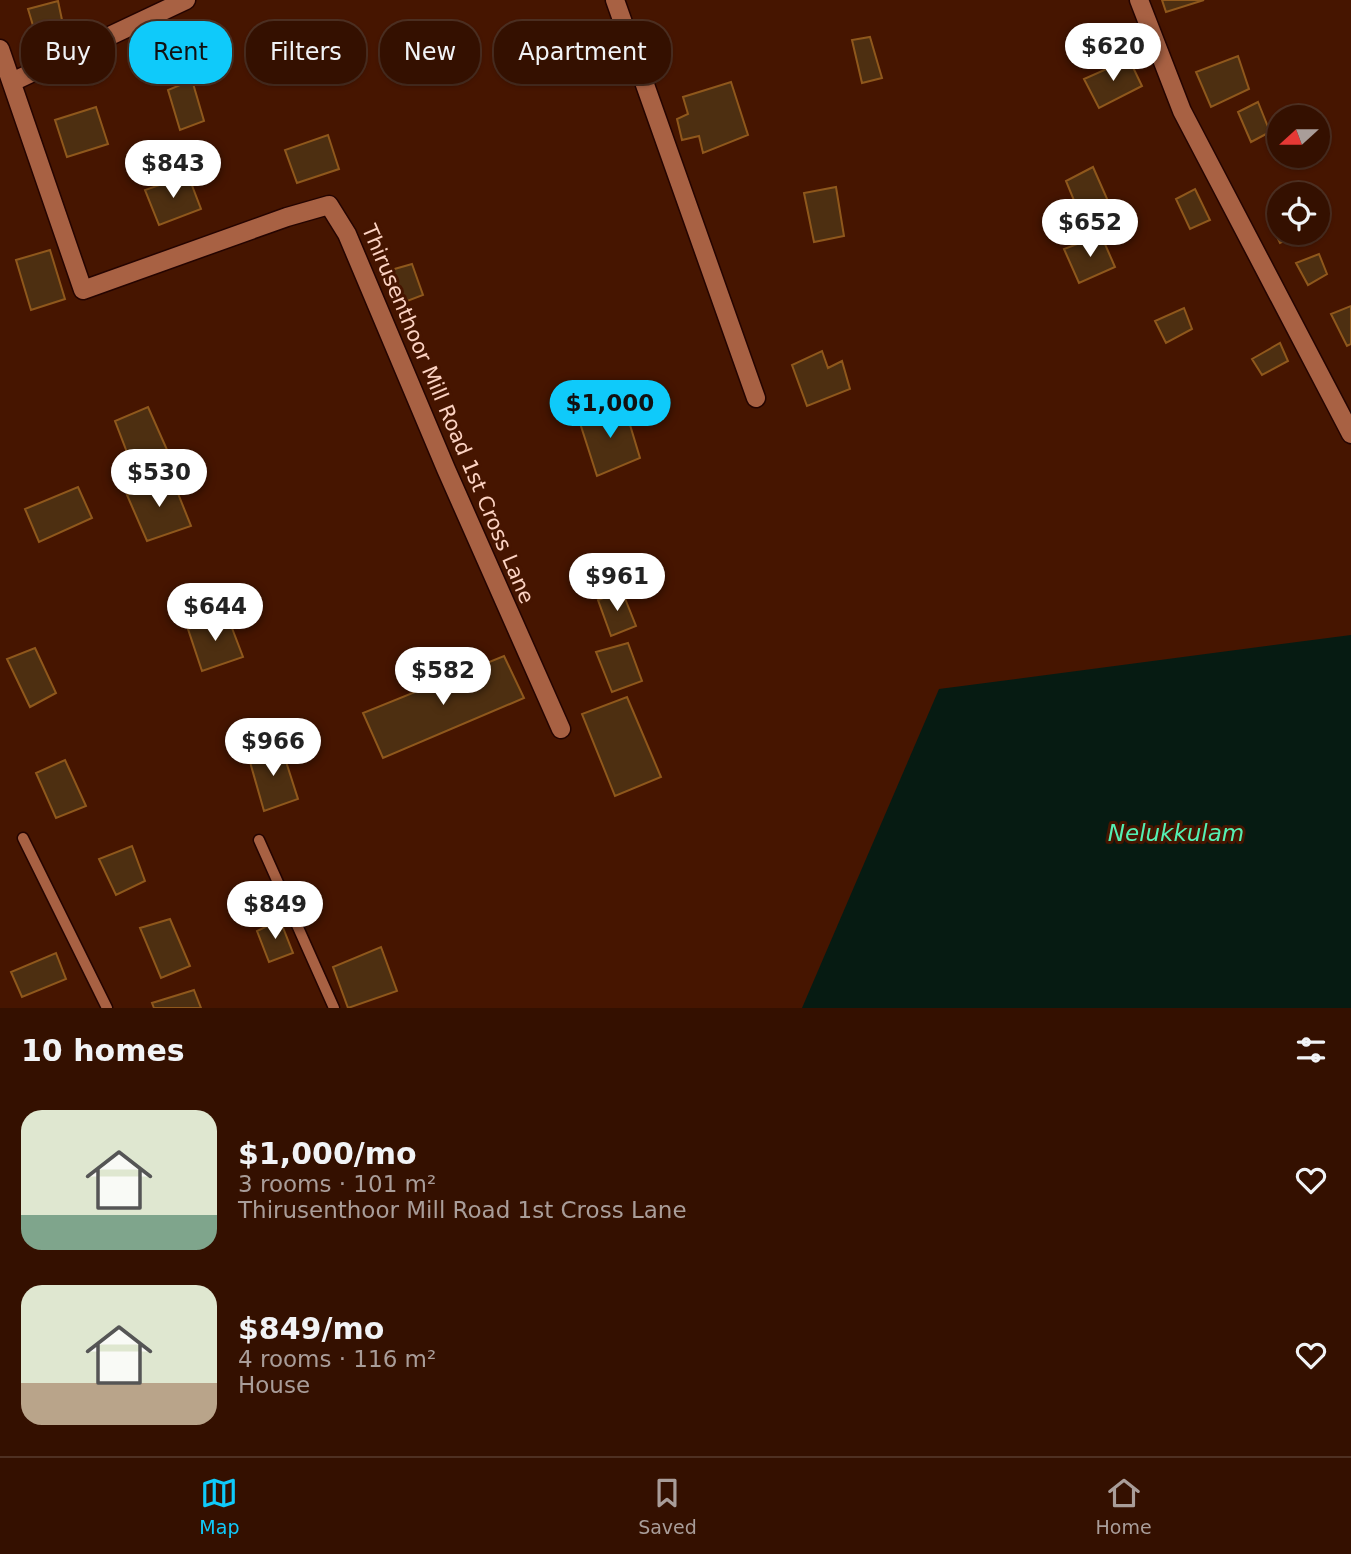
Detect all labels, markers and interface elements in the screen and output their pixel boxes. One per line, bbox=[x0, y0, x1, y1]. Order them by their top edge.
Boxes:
chip: Buy bbox=[21, 21, 115, 84]
chip: Rent bbox=[129, 21, 232, 84]
chip: Filters bbox=[246, 21, 366, 84]
chip: New bbox=[380, 21, 480, 84]
chip: Apartment bbox=[494, 21, 671, 84]
pin: $620 bbox=[1072, 24, 1154, 83]
text: $620 bbox=[1081, 33, 1145, 59]
north arrow bbox=[1267, 105, 1330, 168]
map controls bbox=[1267, 105, 1330, 245]
pin: $843 bbox=[132, 140, 214, 200]
text: $843 bbox=[141, 150, 205, 176]
button: locate bbox=[1267, 182, 1330, 245]
pin: $652 bbox=[1049, 200, 1131, 259]
text: $652 bbox=[1058, 209, 1122, 235]
street label: Thirusenthoor Mill Road 1st Cross Lane bbox=[357, 220, 539, 607]
pin: $1,000 bbox=[553, 380, 667, 440]
text: $1,000 bbox=[566, 390, 654, 416]
pin: $530 bbox=[118, 449, 200, 509]
text: $530 bbox=[127, 459, 191, 485]
pin: $961 bbox=[576, 554, 658, 613]
text: $961 bbox=[585, 563, 649, 589]
pin: $644 bbox=[174, 584, 256, 643]
text: $644 bbox=[183, 593, 247, 619]
pin: $582 bbox=[402, 648, 484, 707]
text: $582 bbox=[411, 657, 475, 683]
pin: $966 bbox=[232, 718, 314, 778]
text: $966 bbox=[241, 728, 305, 754]
water label: Nelukkulam bbox=[1108, 820, 1244, 846]
pin: $849 bbox=[234, 881, 316, 941]
text: $849 bbox=[243, 891, 307, 917]
icon: filters bbox=[1292, 1031, 1330, 1069]
text: 10 homes bbox=[21, 1033, 185, 1068]
text: $1,000/mo bbox=[238, 1136, 417, 1171]
icon: home bbox=[77, 1138, 161, 1222]
icon: heart bbox=[1292, 1161, 1330, 1199]
text: 3 rooms · 101 m² bbox=[238, 1171, 436, 1197]
text: Thirusenthoor Mill Road 1st Cross Lane bbox=[238, 1197, 687, 1223]
text: $849/mo bbox=[238, 1311, 384, 1346]
icon: home bbox=[77, 1313, 161, 1397]
icon: heart bbox=[1292, 1336, 1330, 1374]
text: 4 rooms · 116 m² bbox=[238, 1346, 436, 1372]
text: House bbox=[238, 1372, 310, 1398]
tab: Map bbox=[199, 1474, 239, 1538]
tab: Saved bbox=[638, 1474, 697, 1538]
tab: Home bbox=[1096, 1474, 1152, 1538]

